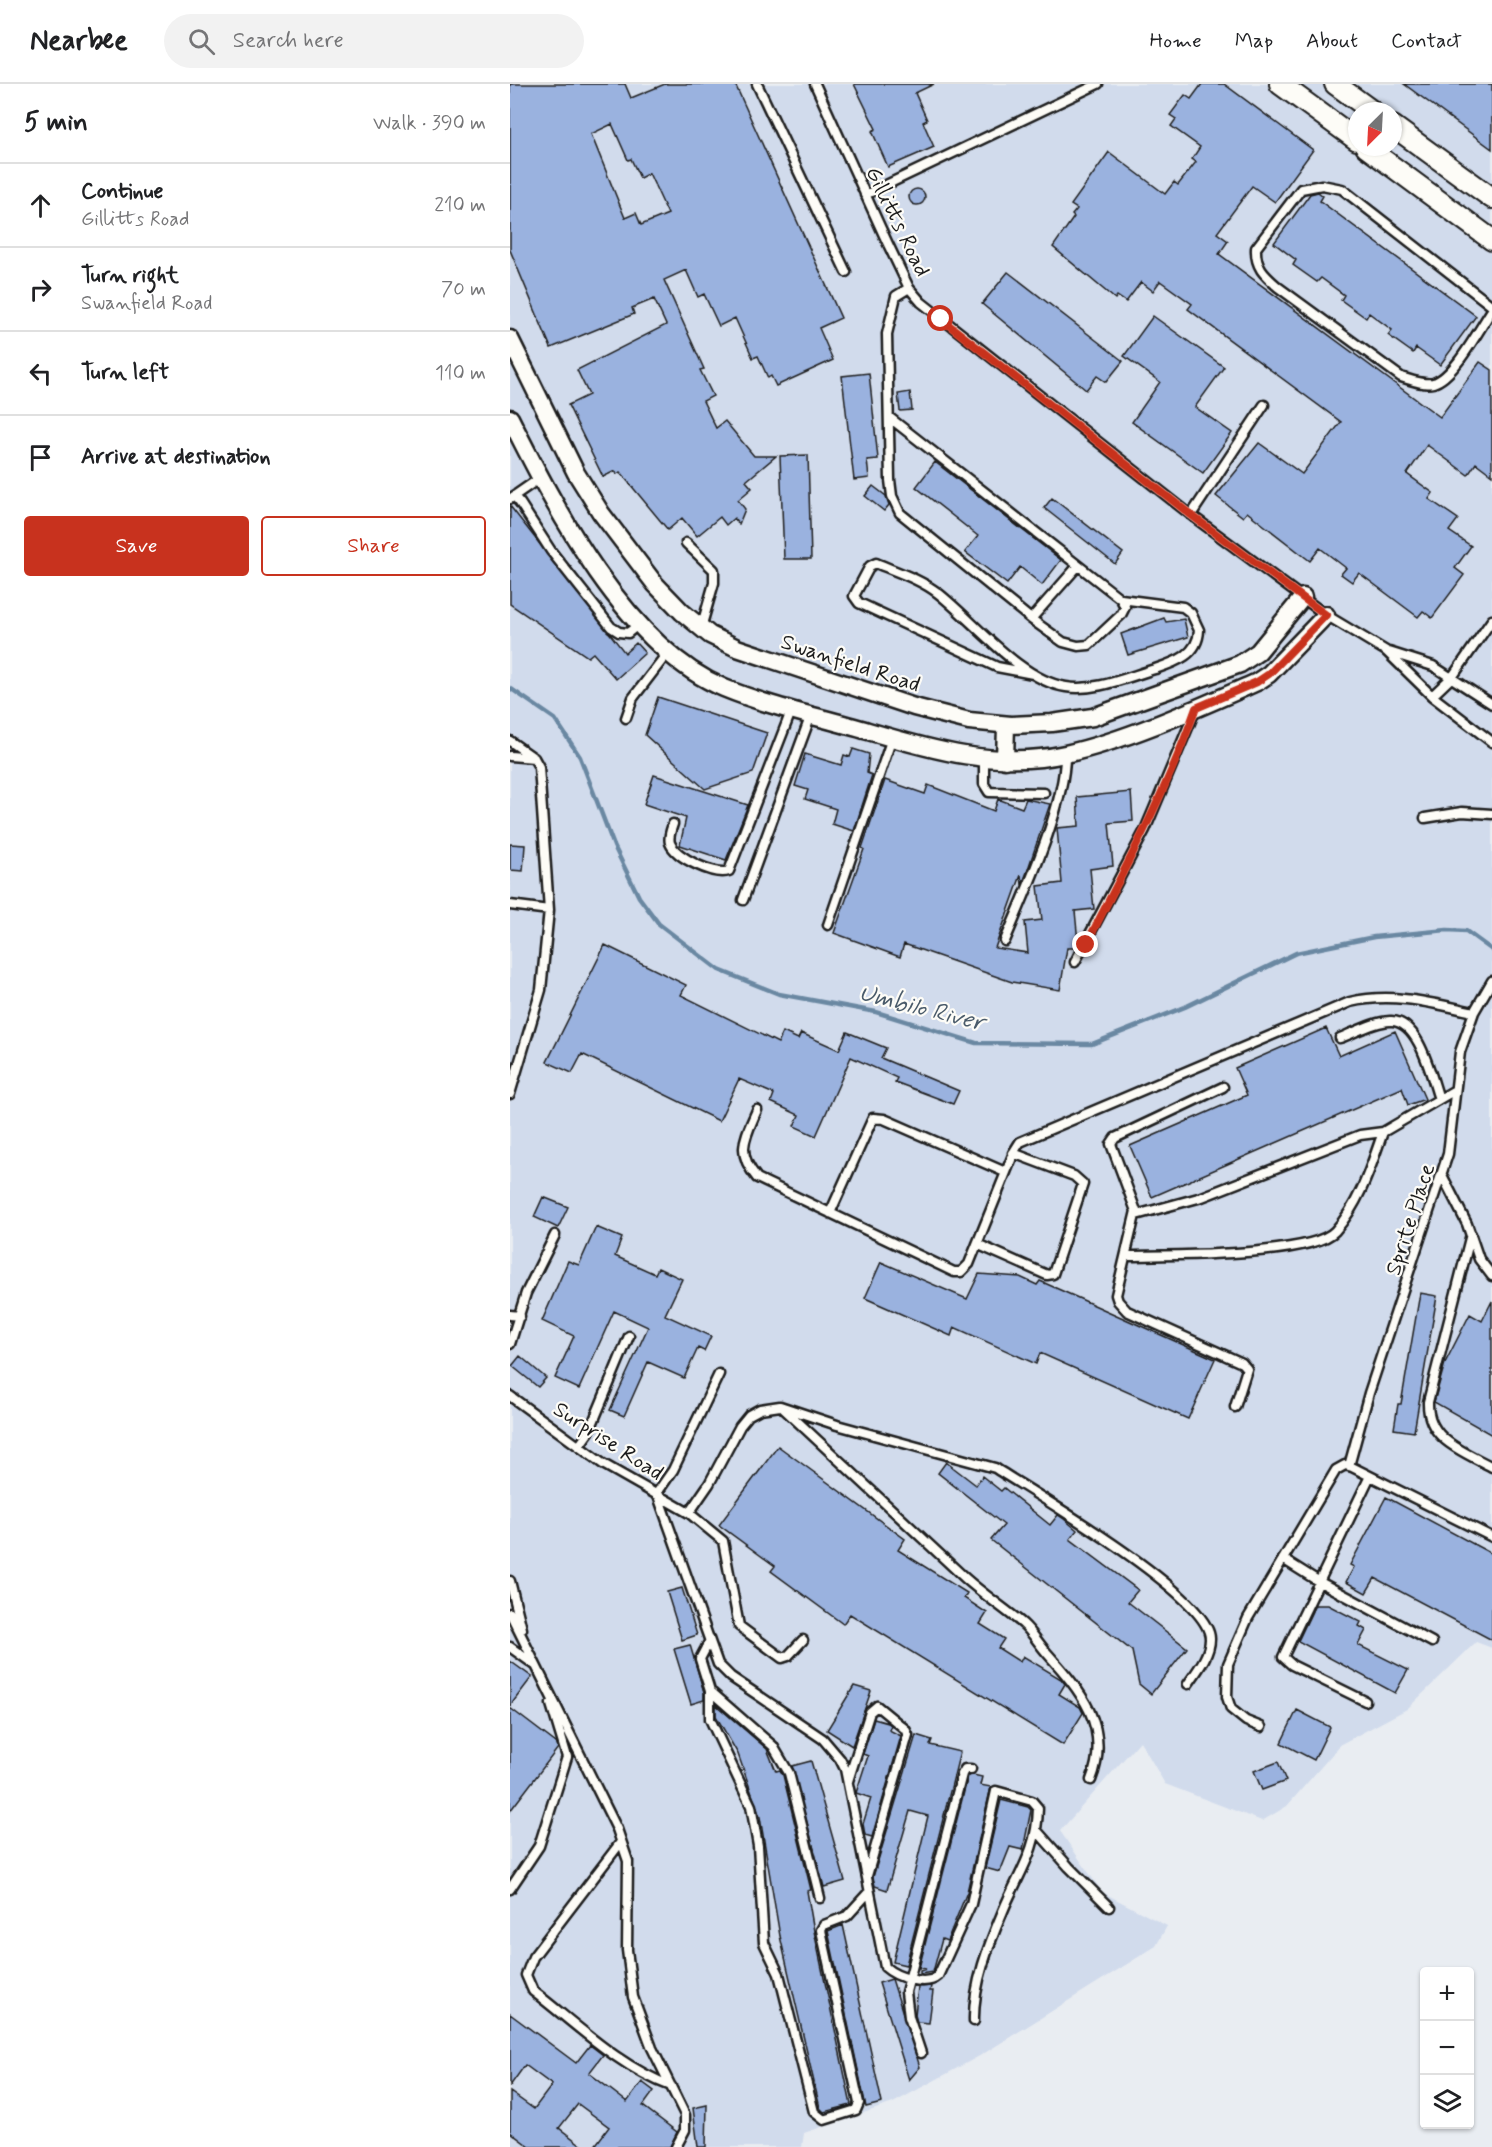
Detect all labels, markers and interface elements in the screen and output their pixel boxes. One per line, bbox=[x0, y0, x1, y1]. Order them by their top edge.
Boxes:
search box bbox=[164, 14, 584, 68]
text: Nearbee bbox=[30, 23, 128, 60]
icon: search bbox=[185, 25, 218, 58]
text: Search here bbox=[233, 27, 344, 55]
text: Home bbox=[1150, 27, 1202, 55]
text: Map bbox=[1235, 27, 1273, 55]
text: About bbox=[1306, 27, 1358, 55]
text: Contact bbox=[1391, 27, 1462, 55]
north arrow bbox=[1348, 102, 1402, 156]
text: 5 min bbox=[24, 106, 88, 140]
text: Walk · 390 m bbox=[373, 110, 486, 137]
street label: Gillitts Road bbox=[858, 162, 936, 282]
text: Continue bbox=[81, 178, 163, 206]
icon: ahead bbox=[24, 189, 57, 222]
text: 210 m bbox=[434, 192, 486, 219]
text: Gillitts Road bbox=[81, 206, 190, 233]
text: Turn right bbox=[81, 262, 179, 290]
icon: right bbox=[24, 273, 57, 306]
text: 70 m bbox=[441, 276, 486, 303]
text: Swanfield Road bbox=[81, 290, 212, 317]
route start bbox=[927, 305, 953, 331]
icon: left bbox=[24, 357, 57, 390]
text: Turn left bbox=[81, 359, 169, 387]
text: 110 m bbox=[435, 360, 486, 387]
icon: arrive bbox=[24, 441, 57, 474]
text: Arrive at destination bbox=[81, 443, 271, 471]
button: Save bbox=[24, 516, 249, 576]
button: Share bbox=[261, 516, 486, 576]
street label: Swanfield Road bbox=[777, 628, 923, 700]
route end bbox=[1072, 931, 1098, 957]
water label: Umbilo River bbox=[856, 978, 991, 1040]
street label: Sprite Place bbox=[1380, 1160, 1442, 1279]
street label: Surprise Road bbox=[548, 1396, 668, 1488]
map controls bbox=[1420, 1967, 1474, 2129]
button: + bbox=[1420, 1967, 1474, 2021]
button: − bbox=[1420, 2021, 1474, 2075]
button: layers bbox=[1420, 2075, 1474, 2129]

